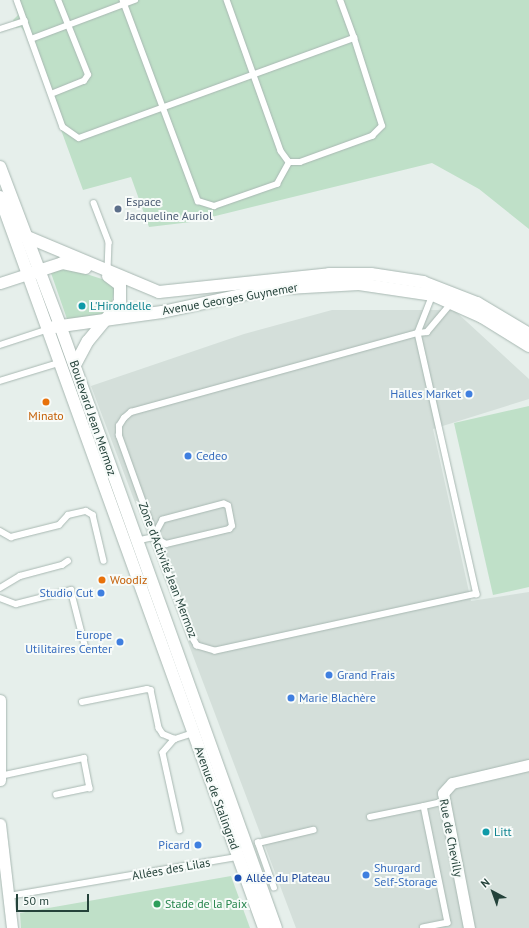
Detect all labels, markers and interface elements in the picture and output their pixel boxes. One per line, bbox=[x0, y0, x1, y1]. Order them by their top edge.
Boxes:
place label: Espace Jacqueline Auriol bbox=[126, 195, 213, 223]
marker: Espace Jacqueline Auriol bbox=[113, 204, 123, 214]
street label: Avenue Georges Guynemer bbox=[161, 280, 299, 318]
place label: L'Hirondelle bbox=[90, 299, 151, 313]
marker: L'Hirondelle bbox=[77, 301, 87, 311]
street label: Boulevard Jean Mermoz bbox=[66, 358, 120, 478]
place label: Halles Market bbox=[390, 387, 461, 401]
marker: Halles Market bbox=[464, 389, 474, 399]
marker: Minato bbox=[41, 397, 51, 407]
place label: Minato bbox=[28, 409, 64, 423]
place label: Cedeo bbox=[196, 449, 227, 463]
marker: Cedeo bbox=[183, 451, 193, 461]
street label: Zone d'Activité Jean Mermoz bbox=[135, 500, 201, 640]
place label: Woodiz bbox=[110, 573, 147, 587]
marker: Woodiz bbox=[97, 575, 107, 585]
place label: Studio Cut bbox=[40, 586, 93, 600]
marker: Studio Cut bbox=[96, 588, 106, 598]
place label: Europe Utilitaires Center bbox=[25, 628, 112, 656]
marker: Europe Utilitaires Center bbox=[115, 637, 125, 647]
place label: Grand Frais bbox=[337, 668, 395, 682]
marker: Grand Frais bbox=[324, 670, 334, 680]
place label: Marie Blachère bbox=[299, 691, 376, 705]
marker: Marie Blachère bbox=[286, 693, 296, 703]
street label: Avenue de Stalingrad bbox=[192, 744, 242, 852]
street label: Rue de Chevilly bbox=[436, 798, 466, 878]
place label: Litt bbox=[494, 825, 512, 839]
marker: Litt bbox=[481, 827, 491, 837]
place label: Picard bbox=[158, 838, 190, 852]
marker: Picard bbox=[193, 840, 203, 850]
street label: Allées des Lilas bbox=[131, 855, 211, 883]
place label: Shurgard Self-Storage bbox=[374, 861, 437, 889]
marker: Shurgard Self-Storage bbox=[361, 870, 371, 880]
place label: Allée du Plateau bbox=[246, 871, 330, 885]
north arrow bbox=[473, 872, 513, 912]
marker: Allée du Plateau bbox=[233, 873, 243, 883]
text: N bbox=[478, 875, 492, 891]
scale bar bbox=[18, 886, 91, 912]
text: 50 m bbox=[23, 893, 49, 908]
place label: Stade de la Paix bbox=[165, 897, 247, 911]
marker: Stade de la Paix bbox=[152, 899, 162, 909]

